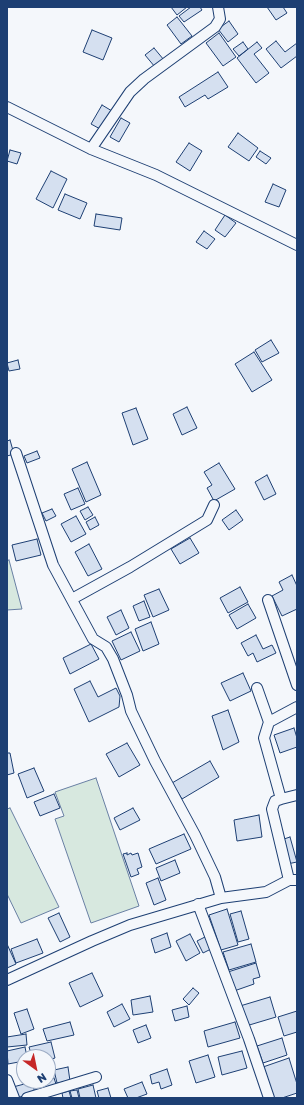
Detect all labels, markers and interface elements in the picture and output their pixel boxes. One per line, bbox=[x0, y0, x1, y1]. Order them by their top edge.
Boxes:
north arrow bbox=[16, 1049, 56, 1089]
text: N bbox=[35, 1071, 49, 1086]

